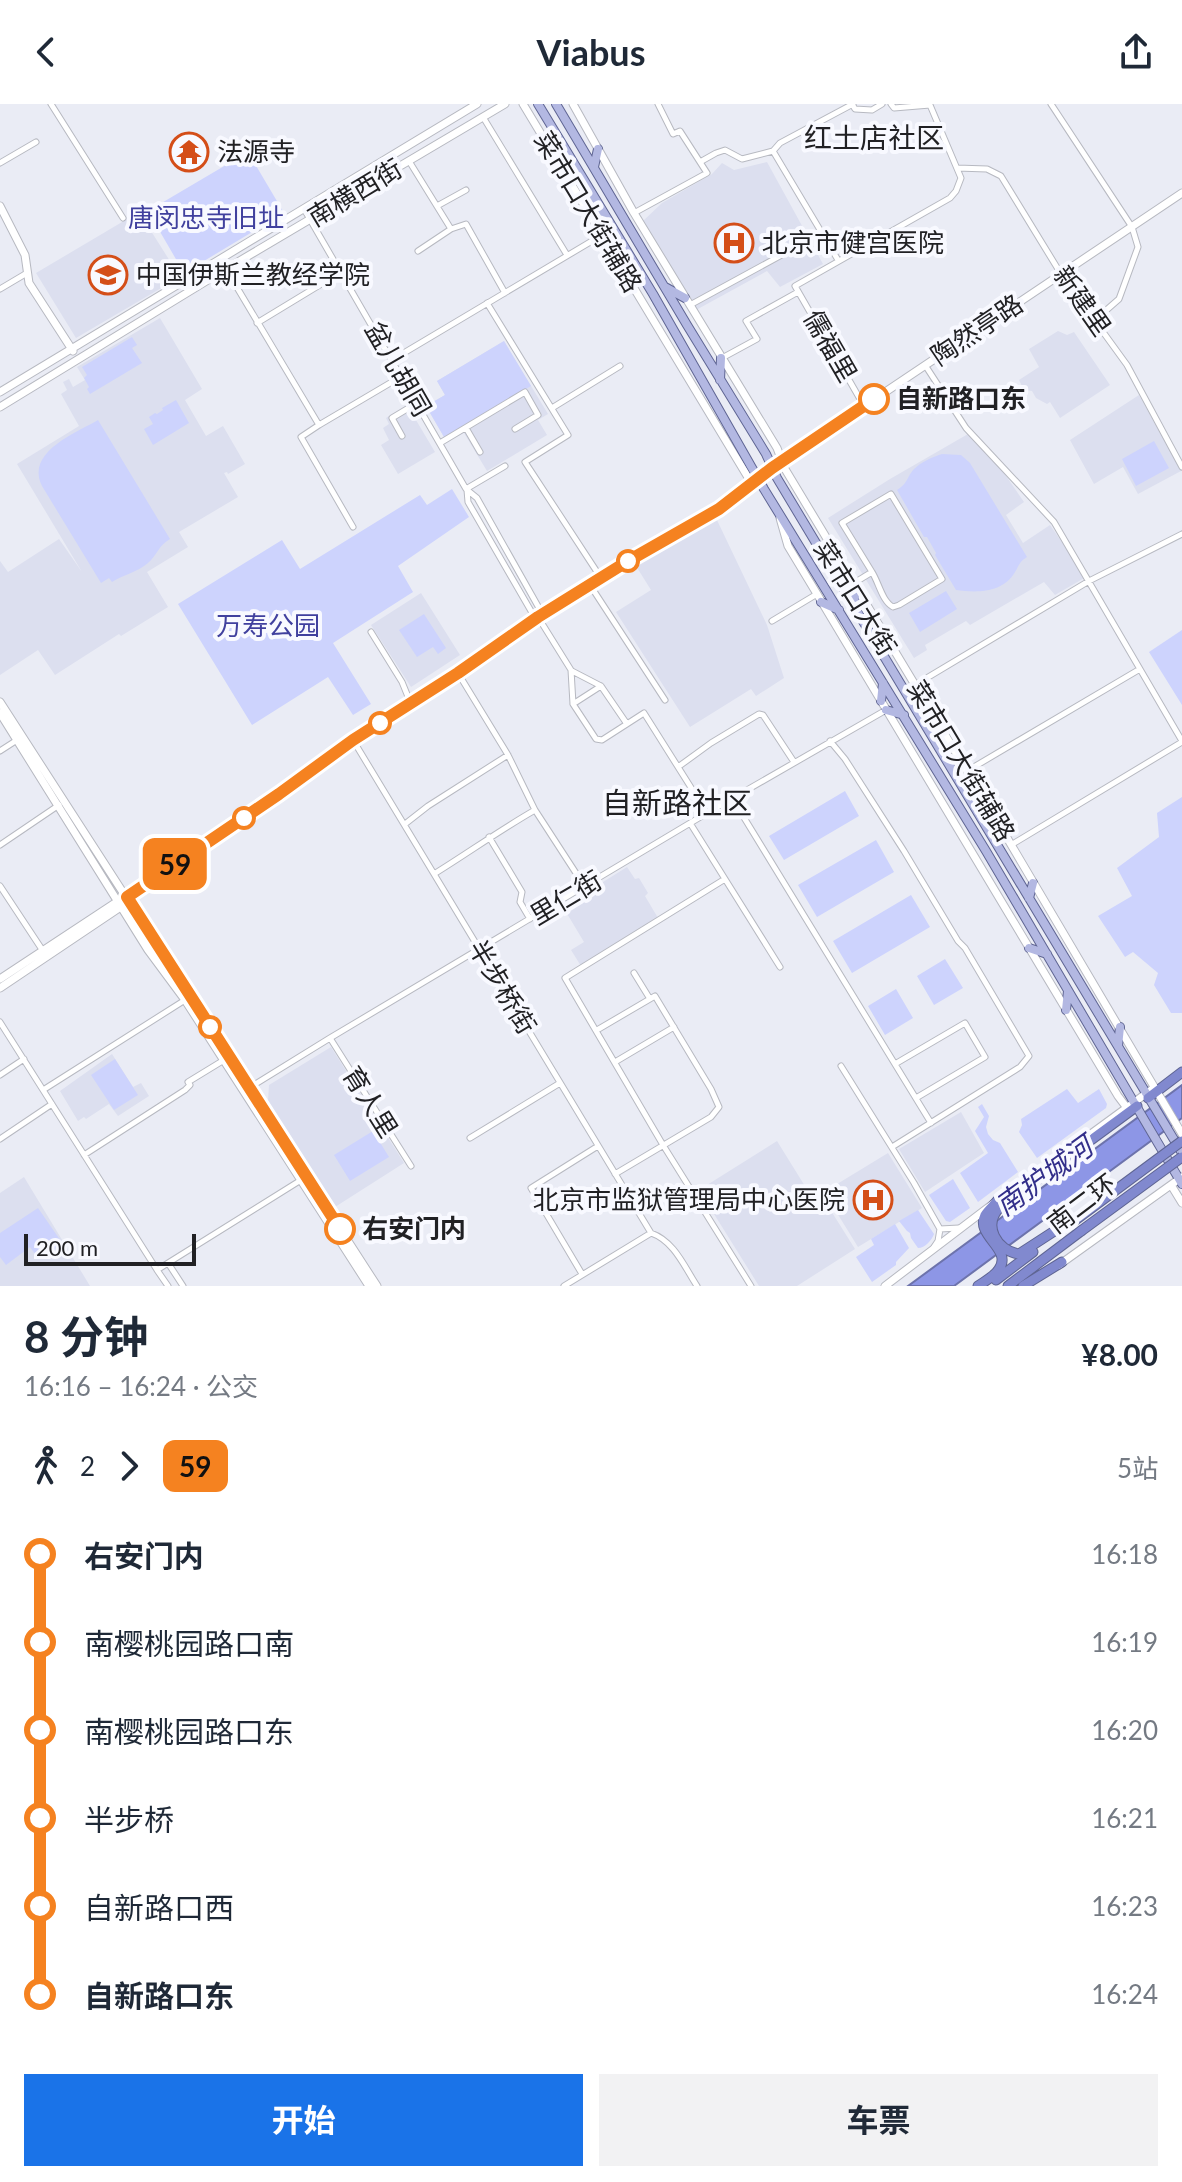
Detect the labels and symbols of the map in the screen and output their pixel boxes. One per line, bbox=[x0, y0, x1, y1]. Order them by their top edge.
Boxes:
district label: 红土店社区 bbox=[804, 120, 944, 154]
street label: 菜市口大街辅路 bbox=[528, 125, 649, 298]
temple icon: 法源寺 bbox=[168, 131, 210, 173]
place label: 法源寺 bbox=[217, 135, 295, 167]
street label: 南横西街 bbox=[302, 152, 407, 233]
park label: 唐闵忠寺旧址 bbox=[128, 201, 284, 233]
hospital icon: 北京市健宫医院 bbox=[713, 222, 755, 264]
place label: 北京市健宫医院 bbox=[762, 226, 944, 258]
school or university icon: 中国伊斯兰教经学院 bbox=[87, 254, 129, 296]
place label: 中国伊斯兰教经学院 bbox=[136, 258, 370, 290]
street label: 新建里 bbox=[1047, 259, 1118, 342]
street label: 陶然亭路 bbox=[924, 287, 1029, 372]
street label: 儒福里 bbox=[798, 304, 864, 387]
street label: 盆儿胡同 bbox=[359, 315, 439, 422]
place label: 自新路口东 bbox=[896, 382, 1026, 414]
marker: 自新路口东 bbox=[859, 384, 889, 414]
street label: 菜市口大街 bbox=[808, 534, 904, 661]
unlabelled marker bbox=[617, 550, 639, 572]
park label: 万寿公园 bbox=[216, 609, 320, 641]
street label: 菜市口大街辅路 bbox=[901, 674, 1022, 847]
unlabelled marker bbox=[369, 712, 391, 734]
district label: 自新路社区 bbox=[602, 784, 752, 820]
unlabelled marker bbox=[233, 807, 255, 829]
line badge: 59 bbox=[139, 838, 211, 890]
street label: 里仁街 bbox=[524, 863, 607, 931]
street label: 半步桥街 bbox=[462, 934, 543, 1039]
unlabelled marker bbox=[199, 1016, 221, 1038]
street label: 育人里 bbox=[337, 1060, 405, 1143]
water label: 南护城河 bbox=[988, 1126, 1103, 1222]
street label: 南二环 bbox=[1041, 1167, 1122, 1239]
hospital icon: 北京市监狱管理局中心医院 bbox=[852, 1179, 894, 1221]
place label: 北京市监狱管理局中心医院 bbox=[533, 1183, 845, 1215]
place label: 右安门内 bbox=[362, 1212, 466, 1244]
marker: 右安门内 bbox=[325, 1214, 355, 1244]
scale bar bbox=[24, 1230, 196, 1266]

